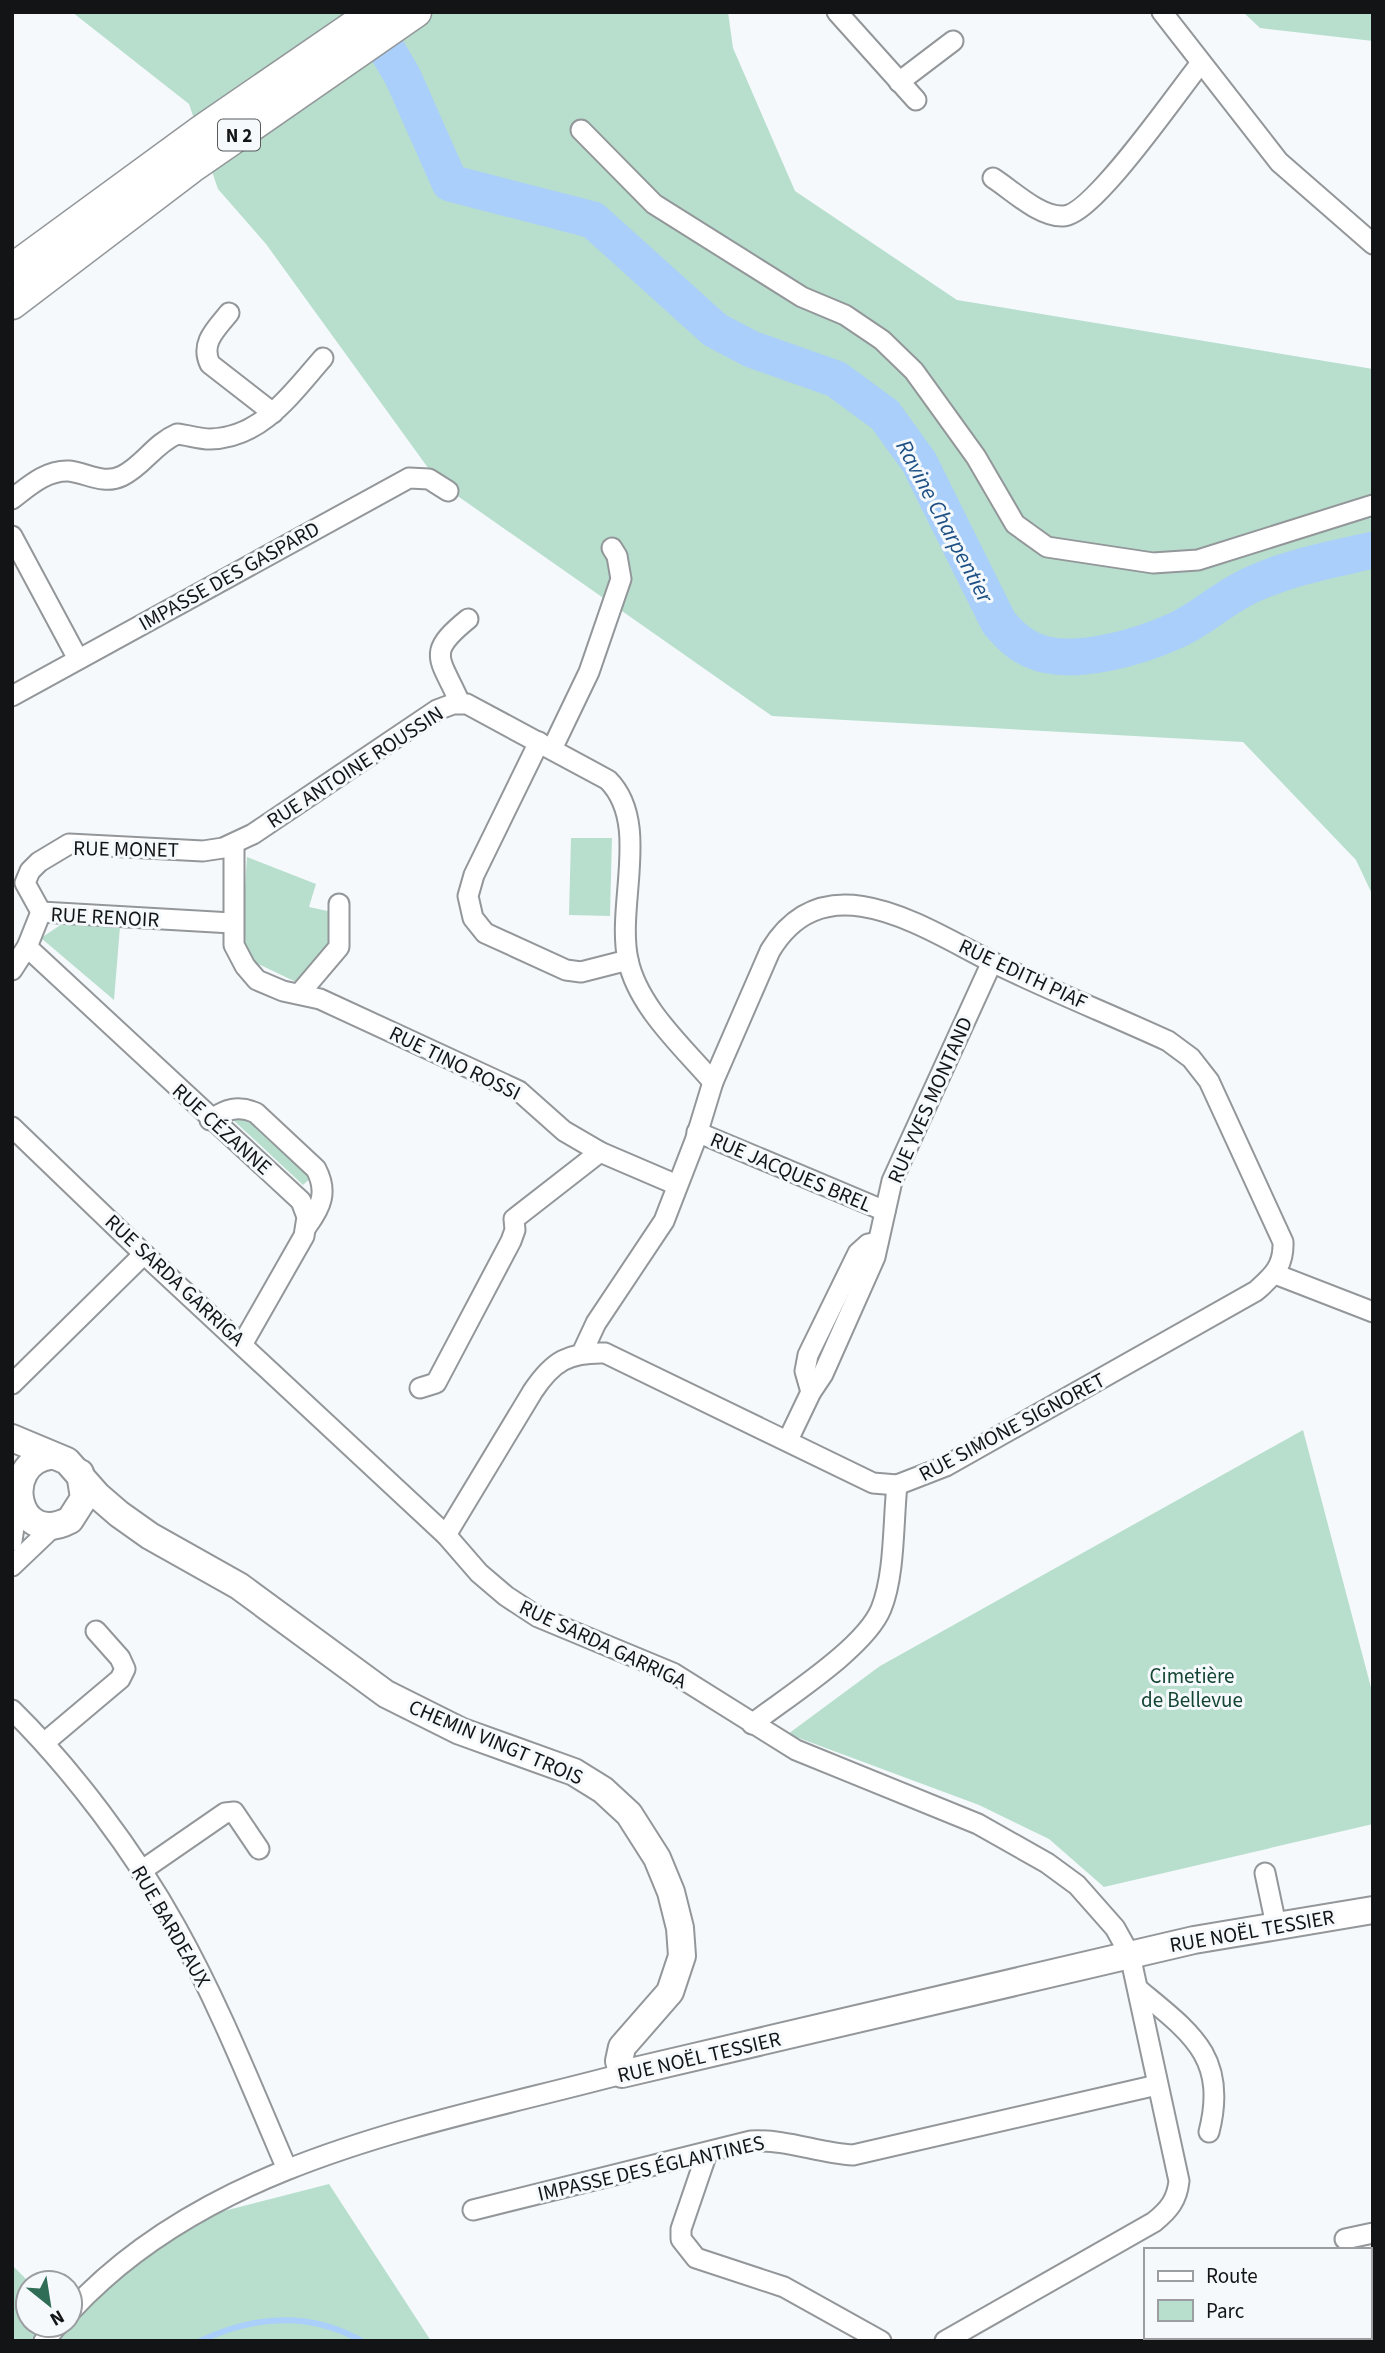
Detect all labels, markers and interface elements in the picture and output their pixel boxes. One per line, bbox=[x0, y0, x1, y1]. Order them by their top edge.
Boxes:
road number: N 2 bbox=[218, 119, 260, 150]
water label: Ravine Charpentier bbox=[888, 434, 1002, 610]
street label: IMPASSE DES GASPARD bbox=[133, 514, 325, 638]
street label: RUE ANTOINE ROUSSIN bbox=[261, 699, 449, 835]
street label: RUE MONET bbox=[73, 833, 179, 865]
street label: RUE RENOIR bbox=[50, 899, 160, 935]
street label: RUE EDITH PIAF bbox=[954, 931, 1092, 1017]
street label: RUE YVES MONTAND bbox=[880, 1012, 980, 1188]
street label: RUE TINO ROSSI bbox=[384, 1018, 526, 1108]
street label: RUE CÉZANNE bbox=[166, 1076, 278, 1182]
street label: RUE JACQUES BREL bbox=[706, 1124, 876, 1220]
street label: RUE SARDA GARRIGA bbox=[98, 1207, 252, 1353]
street label: RUE SIMONE SIGNORET bbox=[914, 1365, 1110, 1489]
street label: RUE SARDA GARRIGA bbox=[514, 1592, 692, 1696]
park label: Cimetière de Bellevue bbox=[1141, 1661, 1243, 1715]
street label: CHEMIN VINGT TROIS bbox=[404, 1692, 588, 1792]
street label: RUE BARDEAUX bbox=[124, 1860, 218, 1992]
street label: RUE NOËL TESSIER bbox=[1167, 1902, 1337, 1960]
street label: RUE NOËL TESSIER bbox=[614, 2024, 784, 2090]
street label: IMPASSE DES ÉGLANTINES bbox=[535, 2127, 767, 2209]
legend bbox=[1144, 2248, 1371, 2339]
text: Route bbox=[1206, 2261, 1258, 2291]
north arrow bbox=[14, 2269, 84, 2339]
text: Parc bbox=[1206, 2296, 1245, 2326]
text: N bbox=[45, 2303, 69, 2332]

